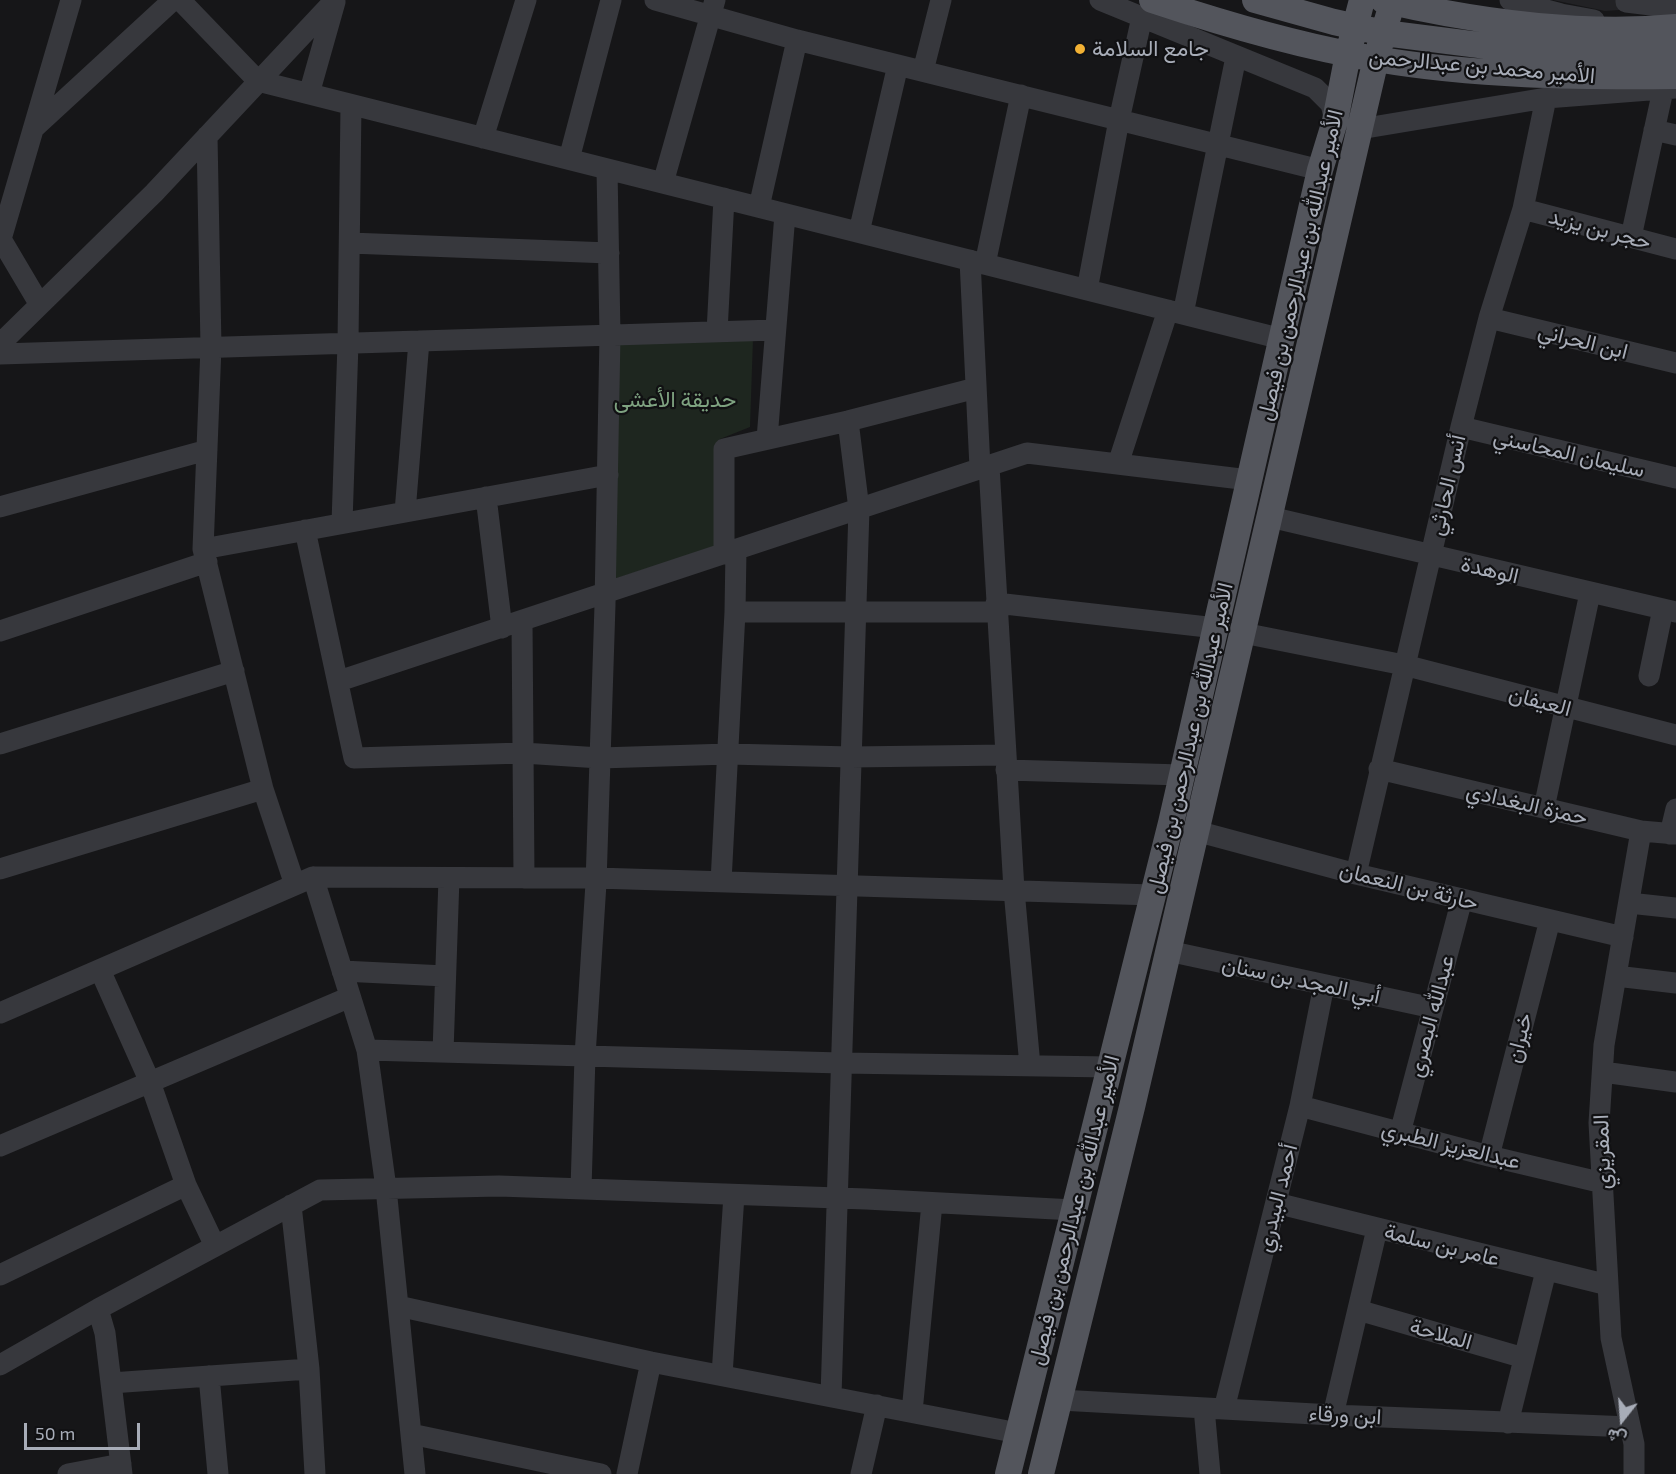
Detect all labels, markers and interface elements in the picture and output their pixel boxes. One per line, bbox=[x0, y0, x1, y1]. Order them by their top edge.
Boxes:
place label: جامع السلامة bbox=[1092, 36, 1209, 62]
marker: جامع السلامة bbox=[1073, 42, 1087, 56]
street label: الأمير محمد بن عبدالرحمن bbox=[1368, 43, 1596, 89]
street label: الأمير عبدالله بن عبدالرحمن بن فيصل bbox=[1251, 107, 1349, 423]
street label: حجر بن يزيد bbox=[1546, 203, 1654, 255]
street label: ابن الحراني bbox=[1535, 317, 1631, 365]
park label: حديقة الأعشى bbox=[614, 387, 736, 413]
street label: سليمان المحاسني bbox=[1491, 423, 1647, 483]
street label: أنس الحارثي bbox=[1423, 432, 1471, 538]
street label: الوهدة bbox=[1459, 551, 1521, 589]
street label: الأمير عبدالله بن عبدالرحمن بن فيصل bbox=[1141, 580, 1239, 896]
street label: العيفان bbox=[1506, 680, 1574, 722]
street label: حمزة البغدادي bbox=[1464, 777, 1590, 831]
street label: حارثة بن النعمان bbox=[1337, 856, 1481, 916]
street label: أبي المجد بن سنان bbox=[1219, 950, 1383, 1010]
street label: عبدالله البصري bbox=[1402, 952, 1460, 1080]
street label: خيران bbox=[1500, 1010, 1538, 1066]
street label: الأمير عبدالله بن عبدالرحمن بن فيصل bbox=[1023, 1052, 1125, 1368]
street label: المقريزي bbox=[1587, 1114, 1617, 1190]
street label: عبدالعزيز الطبري bbox=[1379, 1115, 1523, 1175]
street label: أحمد البيدري bbox=[1251, 1141, 1303, 1255]
street label: عامر بن سلمة bbox=[1382, 1218, 1502, 1272]
street label: الملاحة bbox=[1407, 1313, 1475, 1355]
north arrow bbox=[1592, 1390, 1652, 1450]
street label: ابن ورقاء bbox=[1308, 1400, 1382, 1430]
scale bar bbox=[27, 1411, 142, 1449]
text: 50 m bbox=[35, 1422, 75, 1444]
text: ش bbox=[1605, 1426, 1629, 1450]

